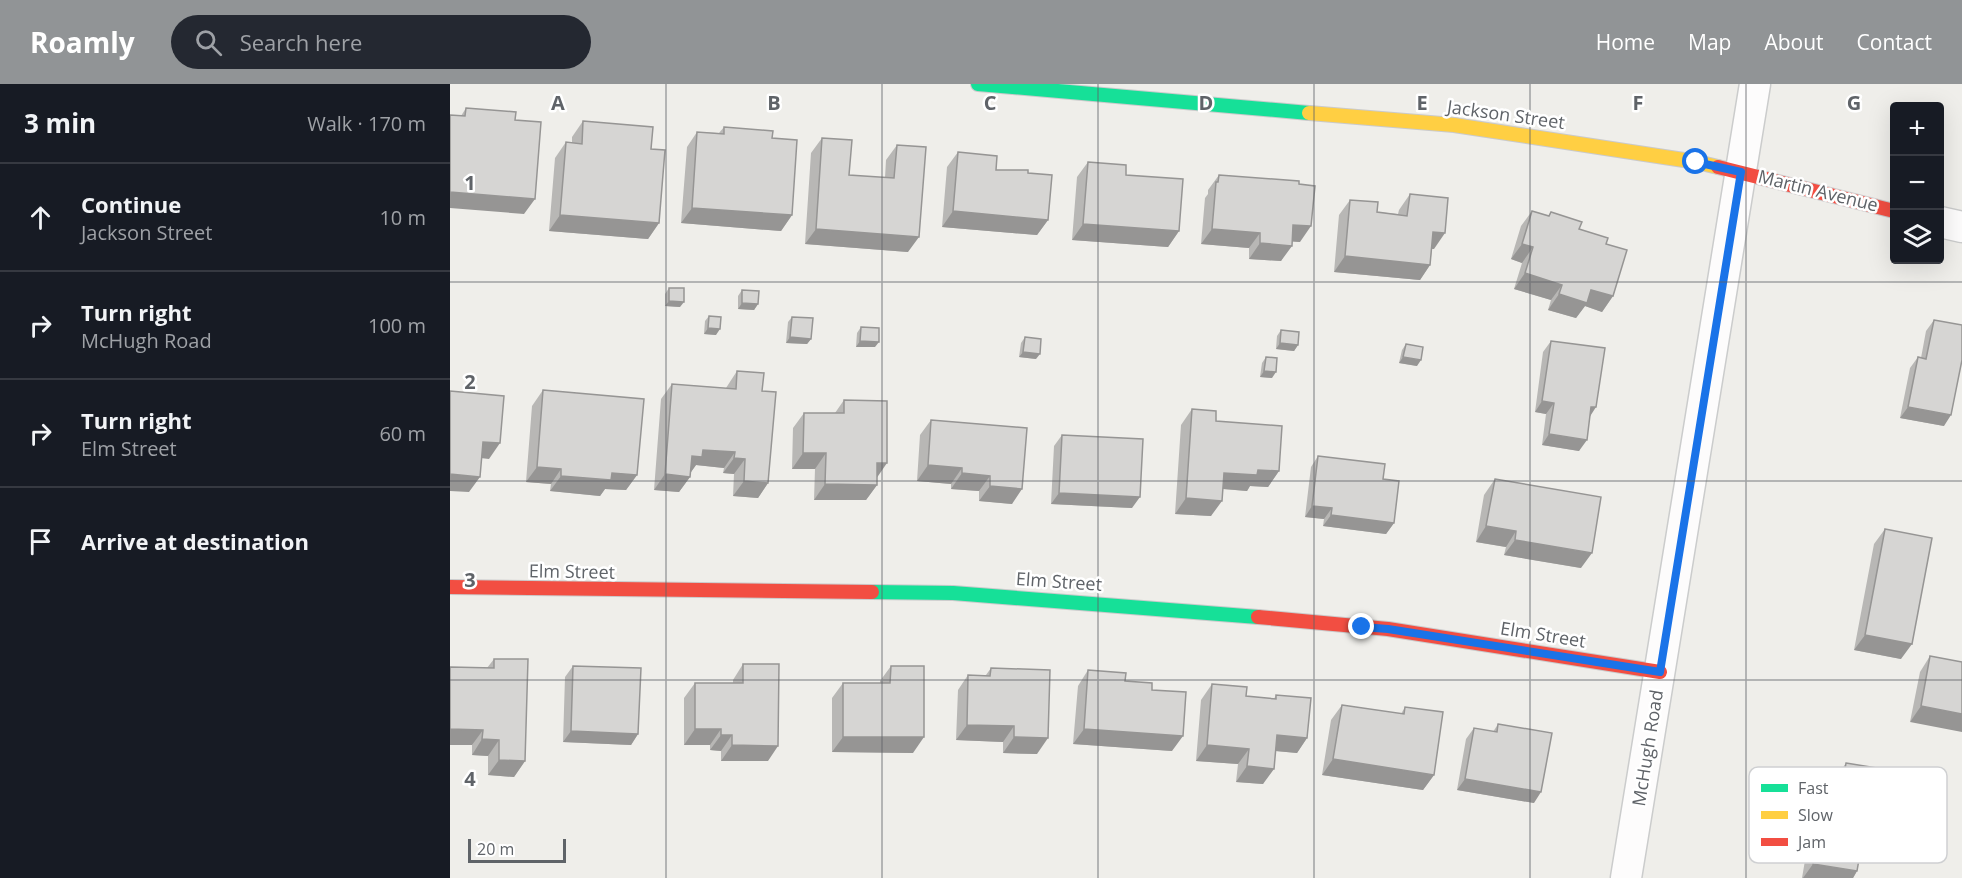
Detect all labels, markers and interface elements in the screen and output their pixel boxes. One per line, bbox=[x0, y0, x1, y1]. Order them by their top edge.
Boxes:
search box bbox=[171, 15, 591, 69]
text: Roamly bbox=[30, 23, 135, 61]
icon: search bbox=[192, 26, 225, 59]
text: Search here bbox=[240, 27, 362, 57]
text: Home bbox=[1596, 28, 1655, 56]
text: Map bbox=[1688, 28, 1731, 56]
text: About bbox=[1764, 28, 1824, 56]
text: Contact bbox=[1857, 28, 1932, 56]
text: A bbox=[551, 89, 565, 116]
text: B bbox=[767, 89, 781, 116]
text: C bbox=[984, 89, 997, 116]
text: D bbox=[1199, 89, 1213, 116]
text: E bbox=[1416, 89, 1428, 116]
text: F bbox=[1633, 89, 1643, 116]
text: G bbox=[1847, 89, 1861, 116]
street label: Jackson Street bbox=[1444, 94, 1566, 134]
map controls bbox=[1890, 102, 1944, 264]
button: + bbox=[1890, 102, 1944, 156]
text: 3 min bbox=[24, 105, 96, 141]
text: Walk · 170 m bbox=[307, 110, 426, 137]
route start bbox=[1682, 148, 1708, 174]
button: − bbox=[1890, 156, 1944, 210]
street label: Martin Avenue bbox=[1756, 164, 1881, 217]
text: 1 bbox=[464, 169, 476, 196]
text: Continue bbox=[81, 189, 181, 219]
icon: ahead bbox=[24, 201, 57, 234]
text: 10 m bbox=[379, 204, 426, 231]
button: layers bbox=[1890, 210, 1944, 264]
text: Jackson Street bbox=[81, 219, 212, 246]
text: Turn right bbox=[81, 297, 192, 327]
icon: right bbox=[24, 309, 57, 342]
text: 100 m bbox=[368, 312, 426, 339]
text: McHugh Road bbox=[81, 327, 212, 354]
text: 2 bbox=[464, 368, 476, 395]
text: Turn right bbox=[81, 405, 192, 435]
icon: right bbox=[24, 417, 57, 450]
text: 60 m bbox=[379, 420, 426, 447]
text: Elm Street bbox=[81, 435, 177, 462]
icon: arrive bbox=[24, 525, 57, 558]
text: Arrive at destination bbox=[81, 526, 309, 556]
street label: Elm Street bbox=[529, 558, 615, 584]
text: 3 bbox=[464, 566, 476, 593]
street label: Elm Street bbox=[1015, 566, 1103, 596]
route end bbox=[1348, 613, 1374, 639]
street label: Elm Street bbox=[1499, 615, 1588, 653]
street label: McHugh Road bbox=[1626, 688, 1668, 808]
text: 4 bbox=[464, 765, 476, 792]
legend bbox=[1749, 767, 1947, 863]
text: Fast bbox=[1798, 777, 1829, 799]
text: Slow bbox=[1798, 804, 1833, 826]
text: Jam bbox=[1796, 831, 1826, 853]
scale bar bbox=[468, 836, 566, 864]
text: 20 m bbox=[477, 838, 514, 860]

